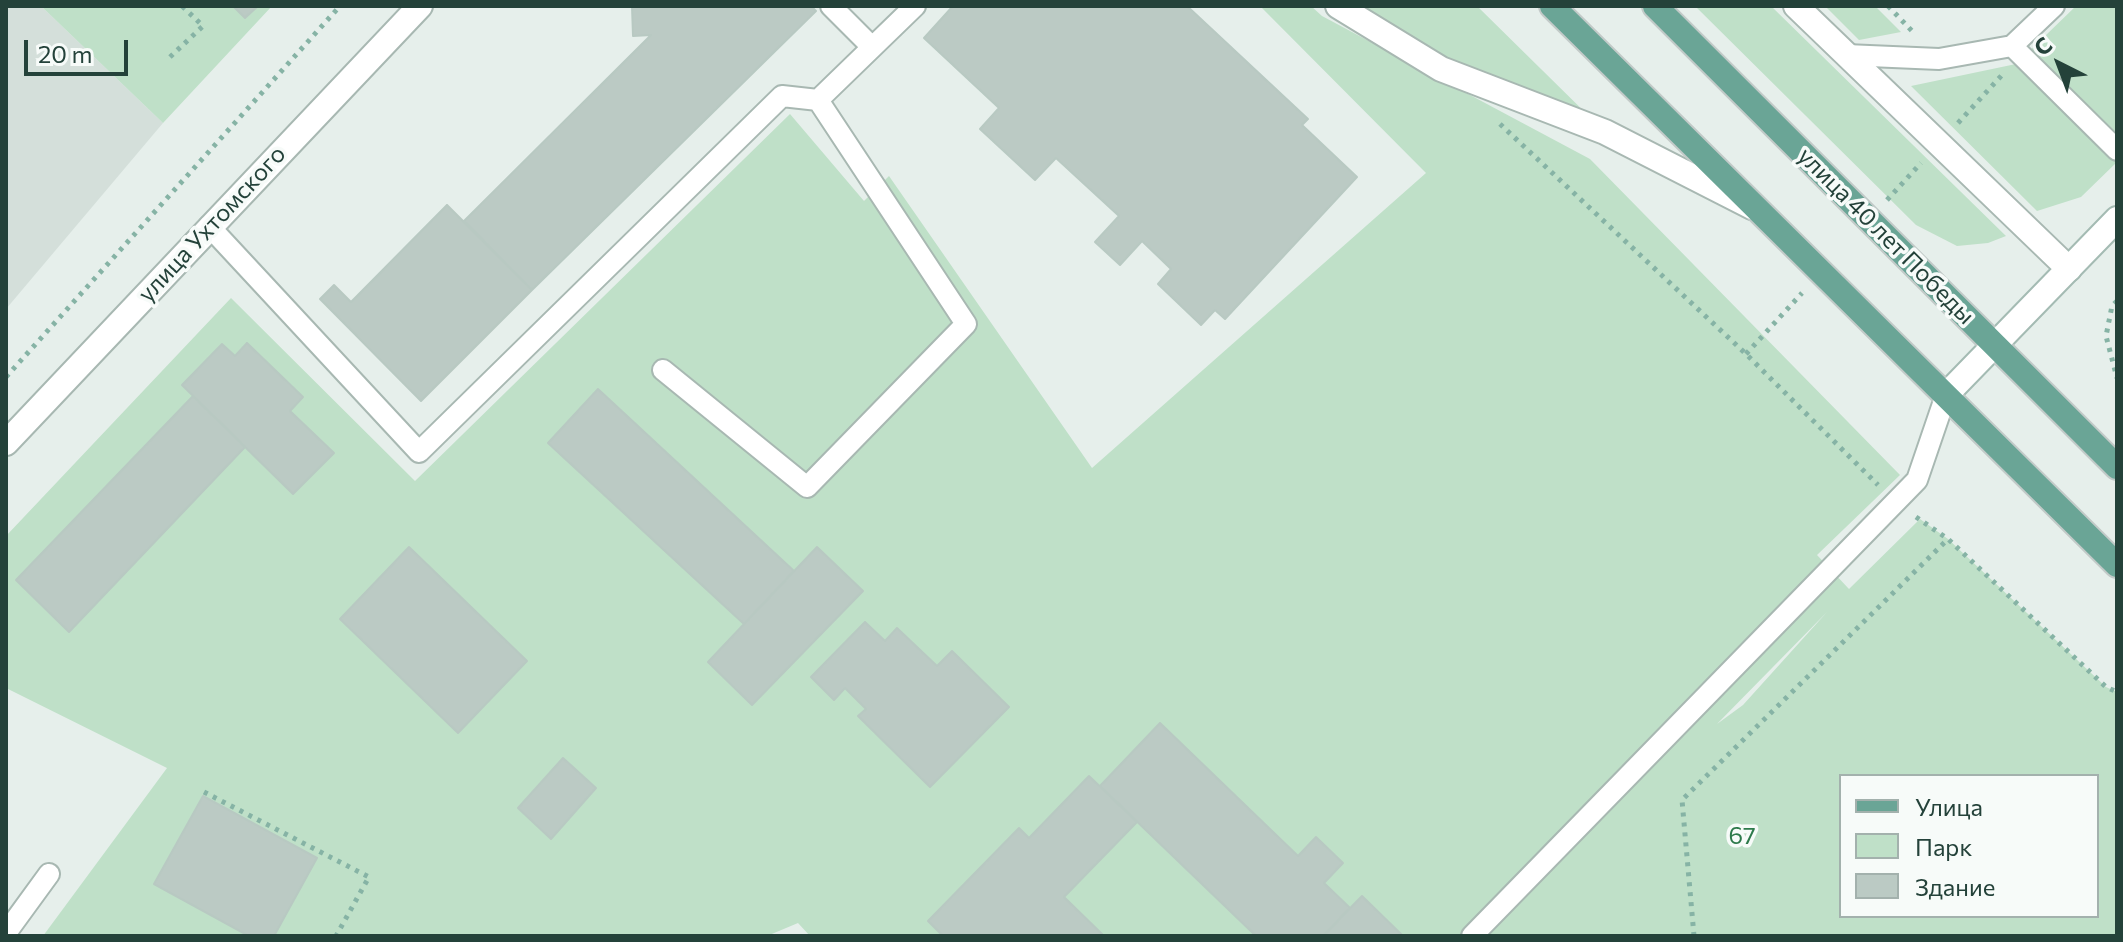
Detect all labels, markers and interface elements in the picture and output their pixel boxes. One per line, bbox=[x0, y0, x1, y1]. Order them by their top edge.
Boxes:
scale bar bbox=[28, 24, 132, 74]
north arrow bbox=[2019, 24, 2099, 104]
text: С bbox=[2028, 31, 2057, 61]
text: 20 m bbox=[38, 39, 92, 68]
street label: улица Ухтомского bbox=[132, 140, 292, 308]
street label: улица 40 лет Победы bbox=[1792, 142, 1980, 330]
legend bbox=[1839, 774, 2099, 918]
text: Улица bbox=[1915, 792, 1983, 821]
park label: 67 bbox=[1728, 822, 1756, 850]
text: Парк bbox=[1915, 832, 1972, 861]
text: Здание bbox=[1915, 872, 1995, 901]

